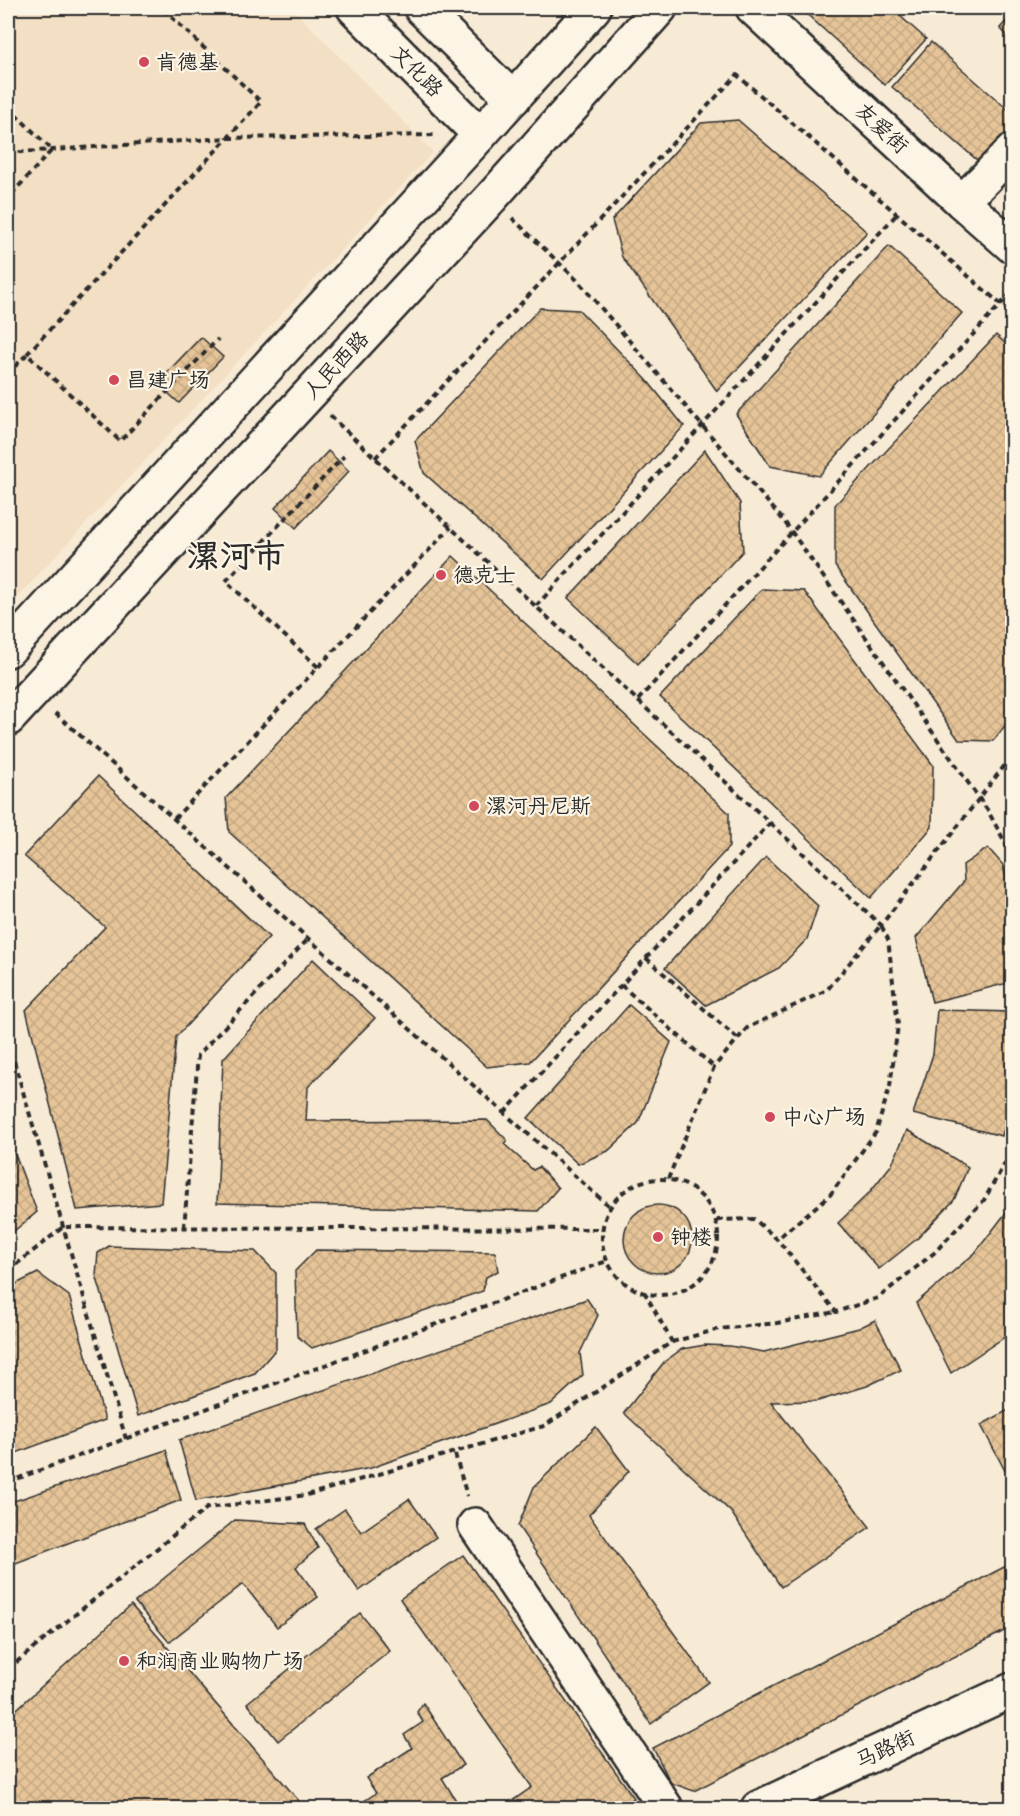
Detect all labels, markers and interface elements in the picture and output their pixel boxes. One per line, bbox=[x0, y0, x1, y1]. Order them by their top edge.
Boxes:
street label: 文化路 bbox=[384, 39, 449, 104]
place label: 肯德基 bbox=[156, 48, 219, 77]
marker: 肯德基 bbox=[137, 55, 151, 69]
street label: 友爱街 bbox=[849, 96, 915, 160]
street label: 人民西路 bbox=[297, 325, 376, 406]
place label: 昌建广场 bbox=[126, 366, 210, 395]
marker: 昌建广场 bbox=[107, 373, 121, 387]
district label: 漯河市 bbox=[187, 534, 286, 580]
place label: 德克士 bbox=[453, 561, 516, 590]
marker: 德克士 bbox=[434, 568, 448, 582]
place label: 漯河丹尼斯 bbox=[486, 792, 591, 821]
marker: 漯河丹尼斯 bbox=[467, 799, 481, 813]
place label: 中心广场 bbox=[782, 1103, 866, 1132]
marker: 中心广场 bbox=[763, 1110, 777, 1124]
place label: 钟楼 bbox=[670, 1223, 712, 1252]
marker: 钟楼 bbox=[651, 1230, 665, 1244]
place label: 和润商业购物广场 bbox=[136, 1647, 304, 1676]
marker: 和润商业购物广场 bbox=[117, 1654, 131, 1668]
street label: 马路街 bbox=[851, 1723, 920, 1776]

